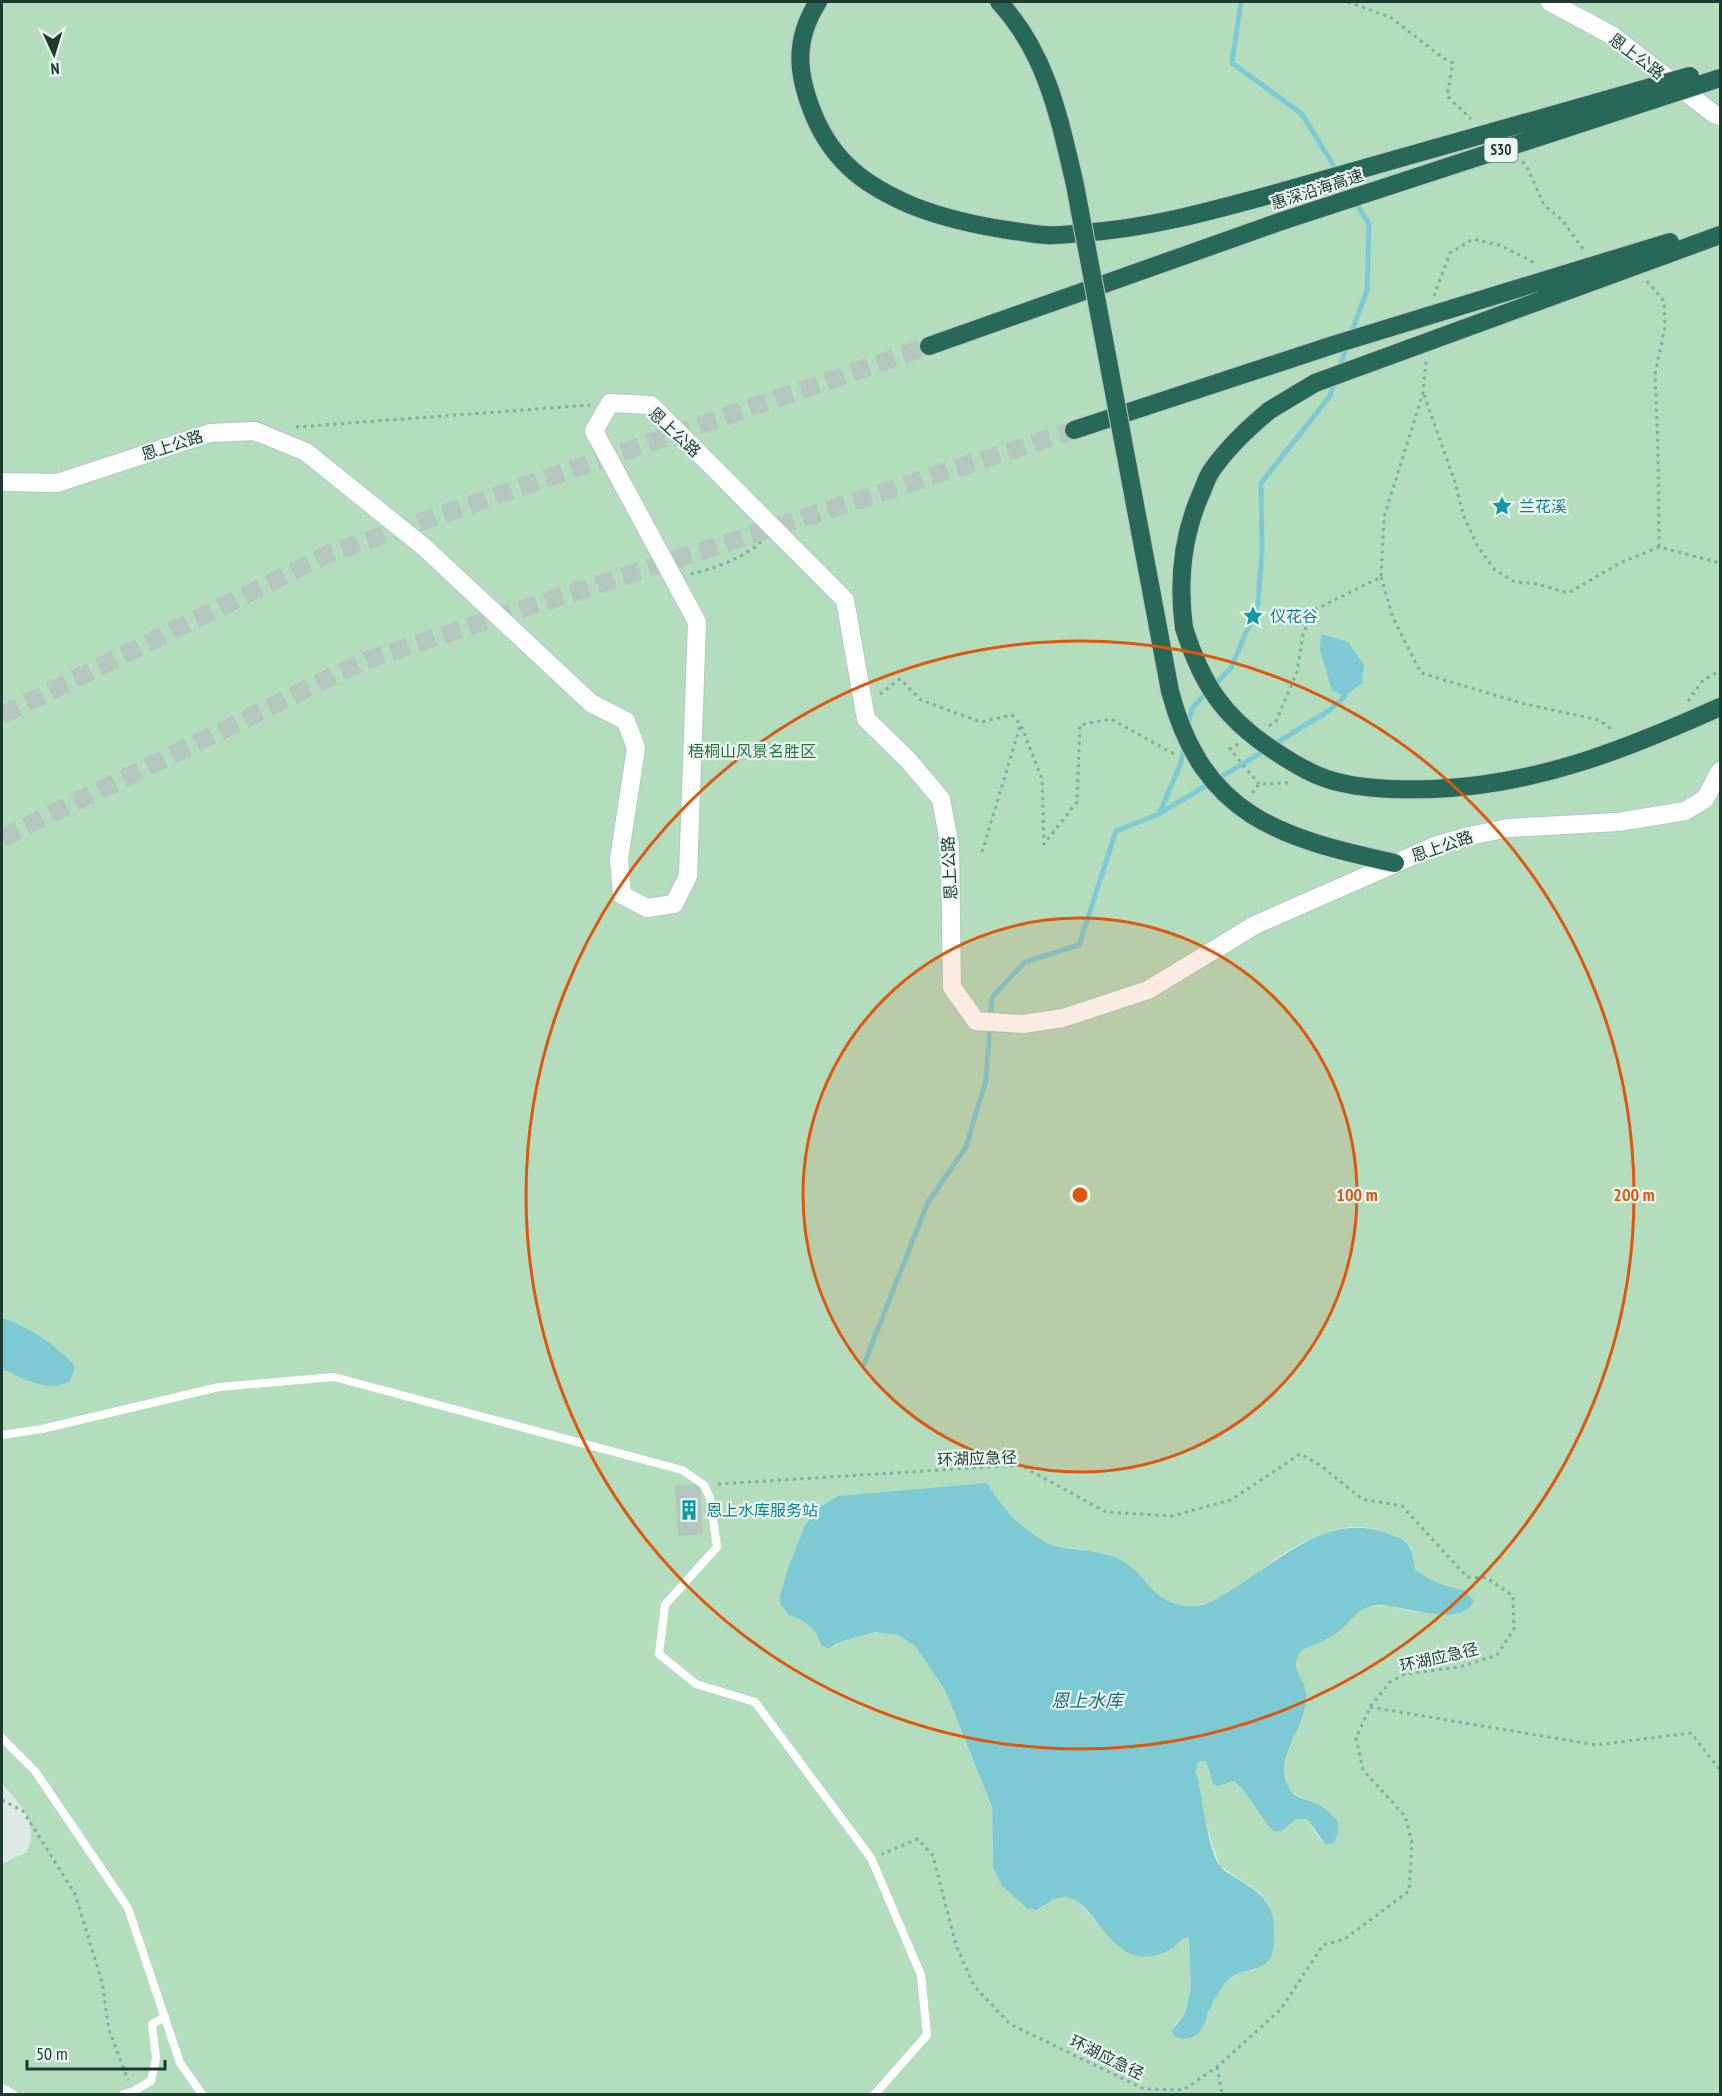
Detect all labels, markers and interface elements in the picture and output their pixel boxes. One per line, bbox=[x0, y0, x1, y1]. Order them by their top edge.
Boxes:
north arrow bbox=[24, 24, 84, 84]
street label: 恩上公路 bbox=[1605, 29, 1669, 83]
text: N bbox=[50, 59, 60, 79]
road number: S30 bbox=[1484, 138, 1518, 162]
street label: 惠深沿海高速 bbox=[1268, 165, 1366, 213]
street label: 恩上公路 bbox=[645, 403, 705, 461]
street label: 恩上公路 bbox=[138, 426, 206, 464]
place icon: 兰花溪 bbox=[1490, 494, 1514, 518]
place label: 兰花溪 bbox=[1519, 496, 1567, 516]
place icon: 仪花谷 bbox=[1241, 604, 1265, 628]
place label: 仪花谷 bbox=[1270, 606, 1318, 626]
park label: 梧桐山风景名胜区 bbox=[688, 741, 816, 761]
street label: 恩上公路 bbox=[1408, 826, 1476, 866]
street label: 恩上公路 bbox=[937, 836, 961, 900]
text: 100 m bbox=[1336, 1183, 1378, 1206]
text: 200 m bbox=[1613, 1183, 1655, 1206]
centre of rings bbox=[1070, 1185, 1090, 1205]
street label: 环湖应急径 bbox=[937, 1447, 1017, 1469]
building icon: 恩上水库服务站 bbox=[677, 1498, 701, 1522]
place label: 恩上水库服务站 bbox=[706, 1500, 818, 1520]
street label: 环湖应急径 bbox=[1398, 1638, 1480, 1676]
water label: 恩上水库 bbox=[1051, 1689, 1126, 1712]
street label: 环湖应急径 bbox=[1067, 2030, 1147, 2084]
scale bar bbox=[27, 2033, 165, 2071]
text: 50 m bbox=[36, 2042, 68, 2065]

